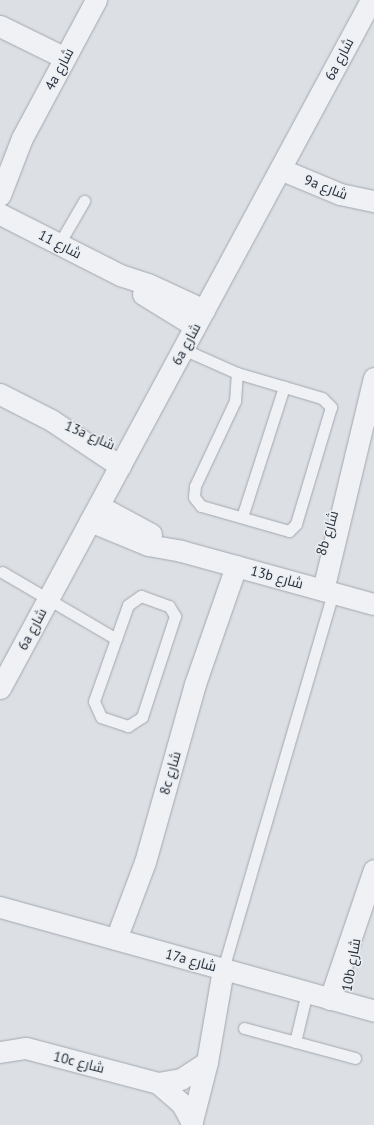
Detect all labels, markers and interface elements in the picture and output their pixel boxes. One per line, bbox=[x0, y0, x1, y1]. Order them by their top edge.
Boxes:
street label: 6a شارع bbox=[321, 35, 357, 83]
street label: 4a شارع bbox=[41, 45, 77, 93]
street label: 9a شارع bbox=[302, 171, 350, 203]
street label: شارع 11 bbox=[36, 226, 84, 262]
street label: 6a شارع bbox=[168, 320, 204, 368]
street label: 13a شارع bbox=[62, 417, 118, 453]
street label: 8b شارع bbox=[312, 509, 342, 557]
street label: 13b شارع bbox=[249, 562, 305, 592]
street label: 6a شارع bbox=[14, 605, 50, 653]
street label: 8c شارع bbox=[156, 749, 184, 797]
street label: 10b شارع bbox=[338, 937, 364, 993]
street label: 17a شارع bbox=[164, 945, 218, 975]
street label: 10c شارع bbox=[52, 1048, 106, 1076]

